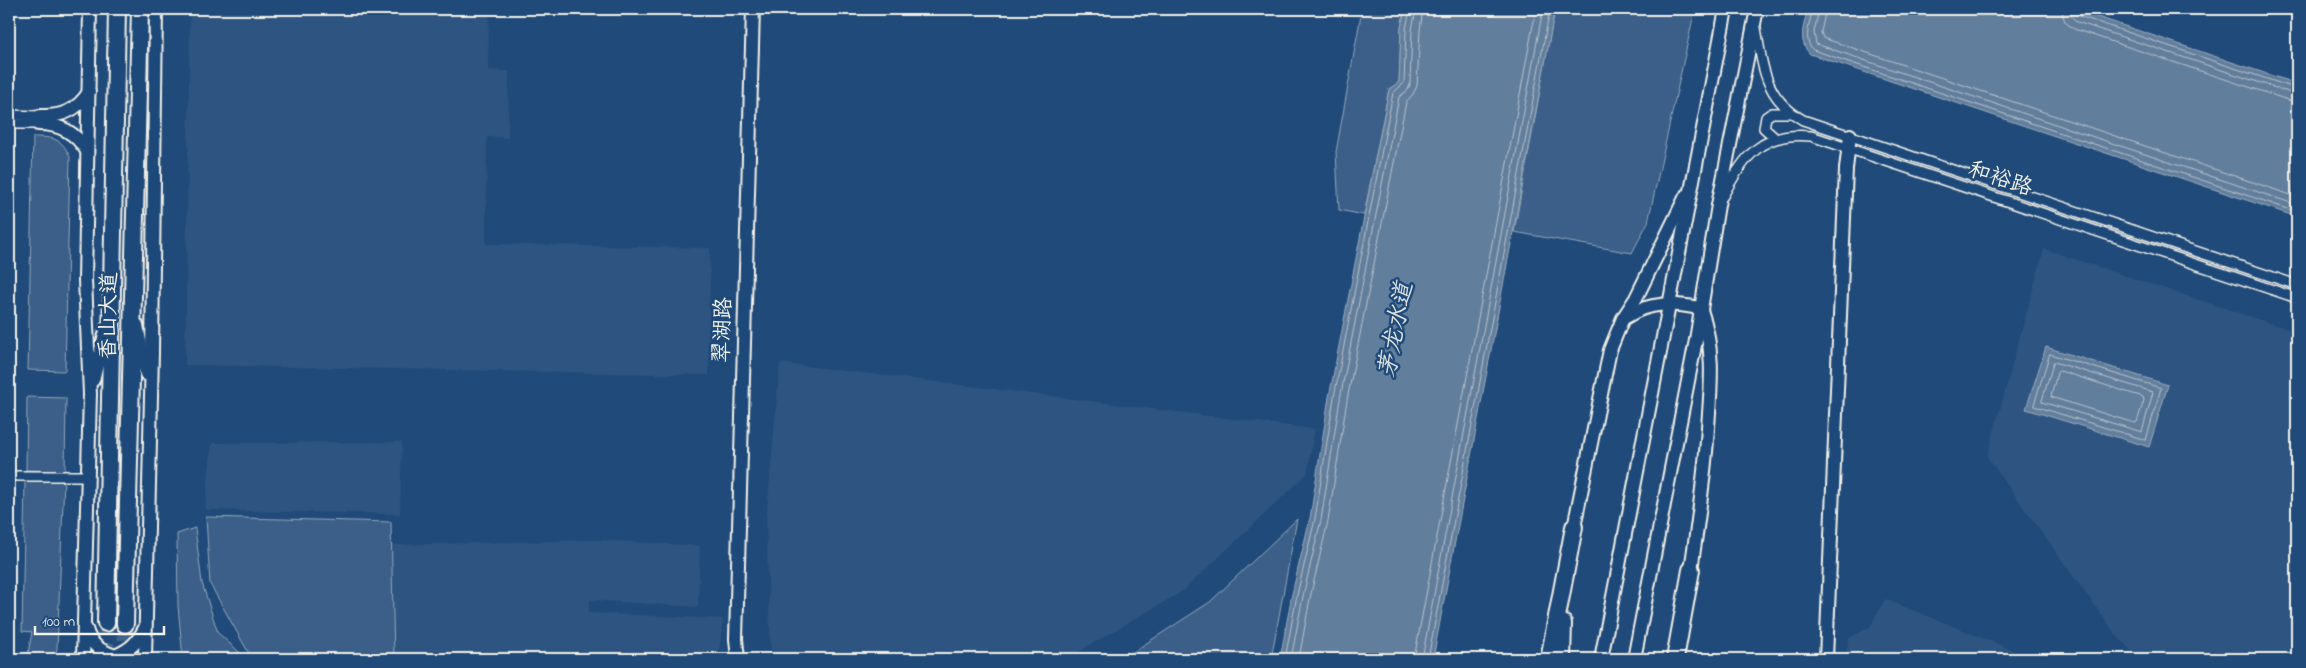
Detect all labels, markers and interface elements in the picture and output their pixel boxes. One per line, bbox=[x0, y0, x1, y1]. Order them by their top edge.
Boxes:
street label: 和裕路 bbox=[1964, 155, 2036, 205]
street label: 香山大道 bbox=[93, 272, 127, 360]
water label: 茅龙水道 bbox=[1371, 278, 1424, 380]
street label: 翠湖路 bbox=[707, 296, 741, 364]
scale bar bbox=[35, 603, 164, 635]
text: 100 m bbox=[42, 611, 75, 633]

